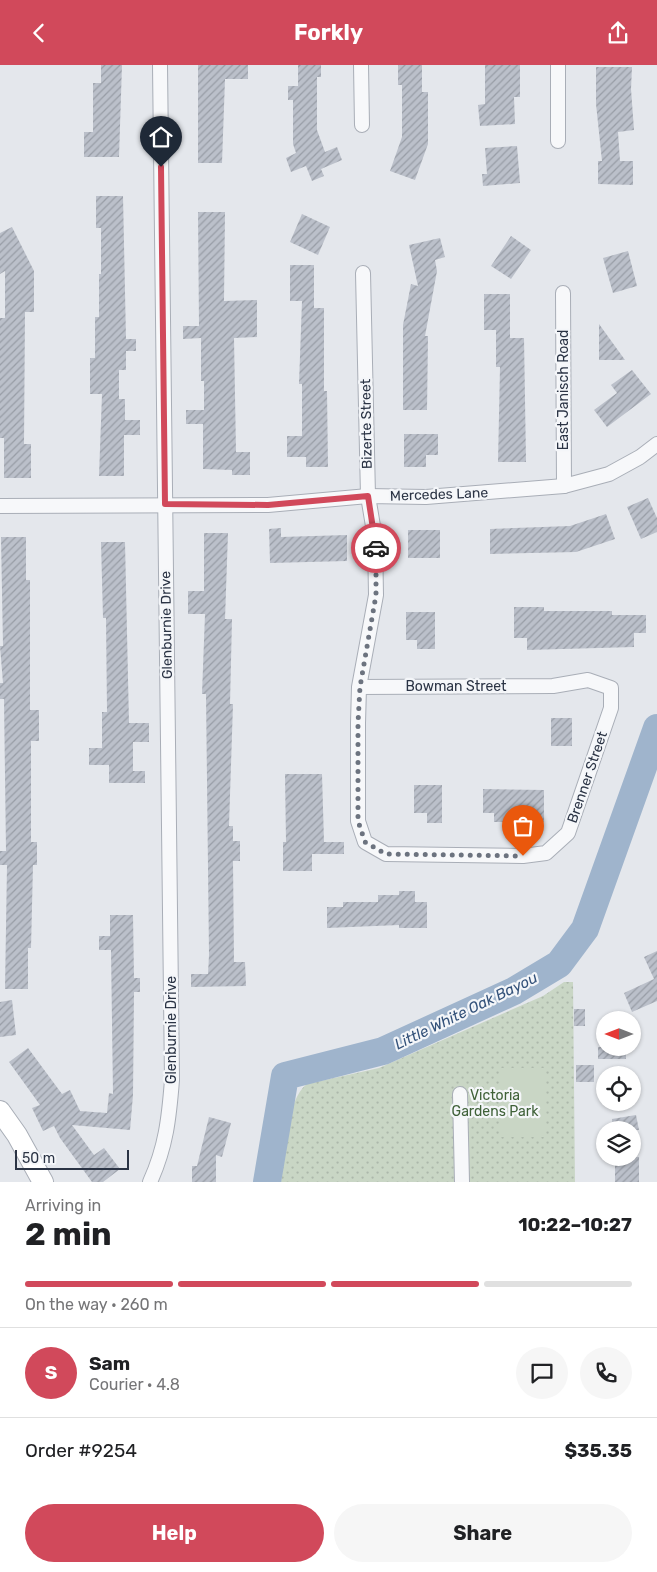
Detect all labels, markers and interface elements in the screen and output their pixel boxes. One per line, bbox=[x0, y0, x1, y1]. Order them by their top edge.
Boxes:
icon: back bbox=[25, 19, 53, 47]
text: Forkly bbox=[294, 19, 363, 46]
icon: share bbox=[604, 19, 632, 47]
pin bbox=[140, 116, 182, 167]
icon: home bbox=[147, 123, 175, 151]
street label: East Janisch Road bbox=[555, 330, 572, 450]
street label: Bizerte Street bbox=[357, 378, 376, 469]
street label: Mercedes Lane bbox=[390, 484, 489, 505]
courier bbox=[351, 523, 401, 573]
icon: car bbox=[362, 534, 390, 562]
street label: Glenburnie Drive bbox=[157, 571, 176, 679]
street label: Bowman Street bbox=[406, 678, 507, 695]
street label: Brenner Street bbox=[564, 728, 611, 825]
pin bbox=[502, 805, 544, 856]
icon: bag bbox=[509, 812, 537, 840]
water label: Little White Oak Bayou bbox=[392, 969, 540, 1053]
street label: Glenburnie Drive bbox=[163, 976, 180, 1084]
north arrow bbox=[596, 1011, 641, 1056]
map controls bbox=[596, 1011, 641, 1166]
button: locate bbox=[596, 1066, 641, 1111]
park label: Victoria Gardens Park bbox=[452, 1087, 539, 1120]
button: layers bbox=[596, 1121, 641, 1166]
scale bar bbox=[15, 1147, 129, 1170]
text: 50 m bbox=[22, 1150, 55, 1167]
text: Arriving in bbox=[25, 1196, 101, 1215]
text: 10:22–10:27 bbox=[518, 1213, 632, 1236]
text: 2 min bbox=[25, 1215, 112, 1253]
text: On the way · 260 m bbox=[25, 1295, 168, 1314]
button: chat bbox=[516, 1347, 568, 1399]
button: phone bbox=[580, 1347, 632, 1399]
text: Sam bbox=[89, 1352, 130, 1375]
text: S bbox=[45, 1361, 57, 1384]
text: Courier · 4.8 bbox=[89, 1375, 180, 1394]
text: Order #9254 bbox=[25, 1439, 137, 1462]
text: $35.35 bbox=[564, 1439, 632, 1462]
button: Help bbox=[25, 1504, 324, 1562]
button: Share bbox=[334, 1504, 632, 1562]

